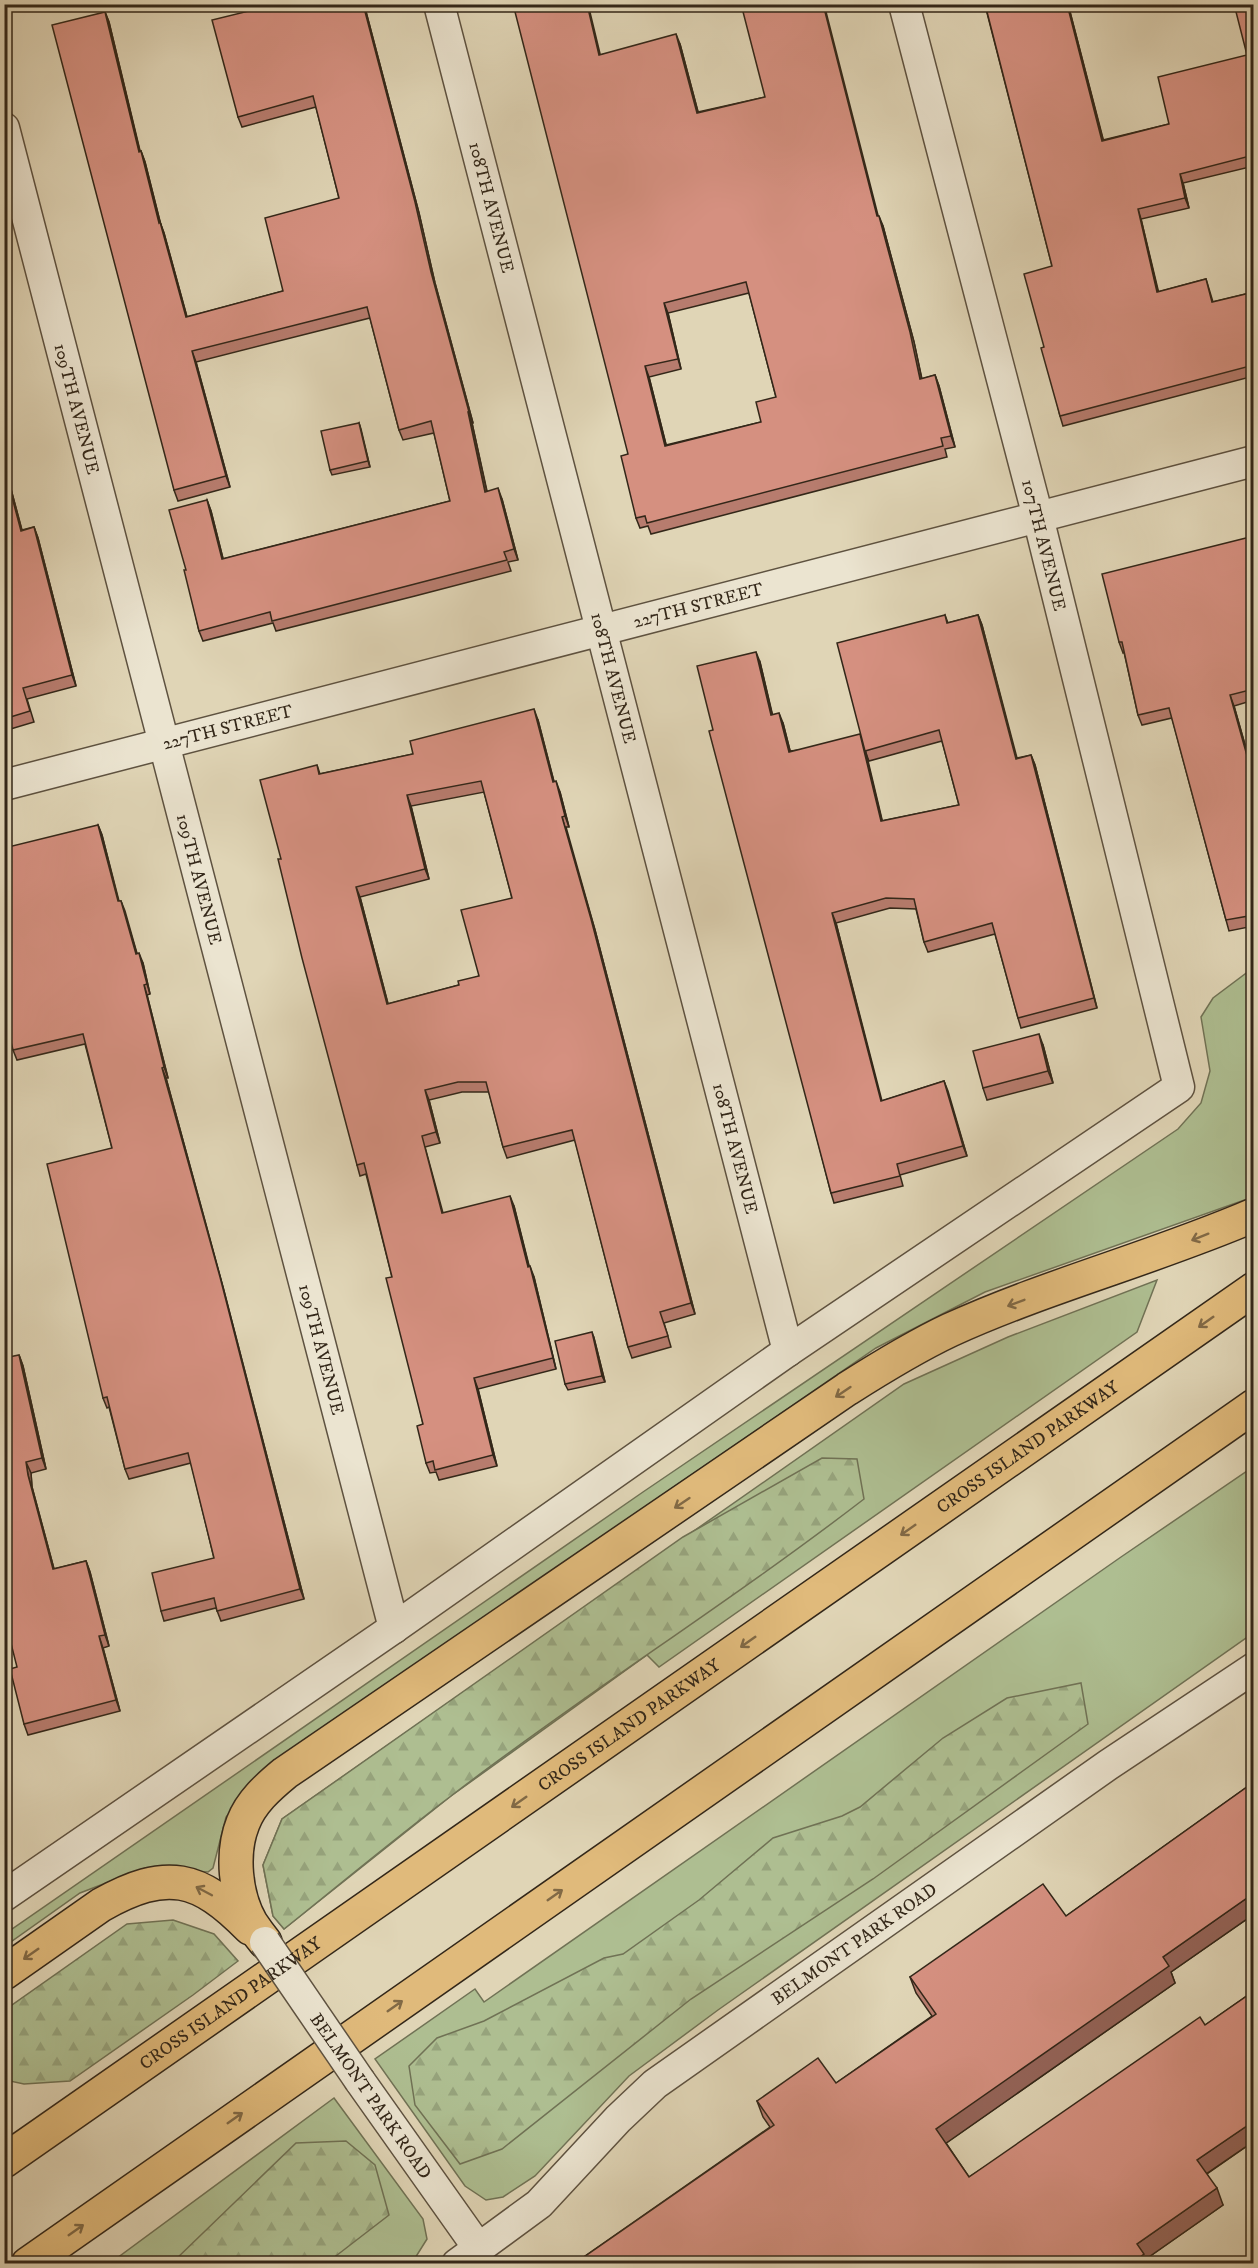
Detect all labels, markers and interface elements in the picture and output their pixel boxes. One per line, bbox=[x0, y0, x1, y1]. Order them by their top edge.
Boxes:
street label: 108TH AVENUE bbox=[463, 140, 518, 276]
street label: 109TH AVENUE bbox=[48, 341, 104, 477]
street label: 107TH AVENUE bbox=[1016, 477, 1070, 614]
street label: 227TH STREET bbox=[631, 579, 766, 633]
street label: 108TH AVENUE bbox=[585, 610, 640, 746]
street label: 227TH STREET bbox=[160, 701, 296, 755]
street label: 109TH AVENUE bbox=[171, 811, 226, 947]
street label: 108TH AVENUE bbox=[707, 1081, 762, 1217]
one-way arrow bbox=[1191, 1232, 1209, 1243]
street label: 109TH AVENUE bbox=[293, 1282, 348, 1418]
one-way arrow bbox=[1007, 1298, 1026, 1309]
one-way arrow bbox=[1198, 1316, 1214, 1328]
street label: CROSS ISLAND PARKWAY bbox=[933, 1376, 1124, 1519]
one-way arrow bbox=[835, 1386, 852, 1398]
one-way arrow bbox=[674, 1496, 691, 1509]
one-way arrow bbox=[900, 1524, 917, 1536]
one-way arrow bbox=[740, 1636, 757, 1648]
street label: CROSS ISLAND PARKWAY bbox=[534, 1654, 725, 1797]
one-way arrow bbox=[512, 1796, 528, 1808]
street label: BELMONT PARK ROAD bbox=[768, 1879, 942, 2011]
one-way arrow bbox=[196, 1885, 213, 1897]
one-way arrow bbox=[546, 1889, 563, 1901]
street label: CROSS ISLAND PARKWAY bbox=[136, 1932, 327, 2075]
one-way arrow bbox=[24, 1948, 40, 1960]
one-way arrow bbox=[387, 2000, 403, 2013]
street label: BELMONT PARK ROAD bbox=[305, 2009, 436, 2184]
one-way arrow bbox=[227, 2112, 243, 2124]
one-way arrow bbox=[67, 2224, 83, 2236]

